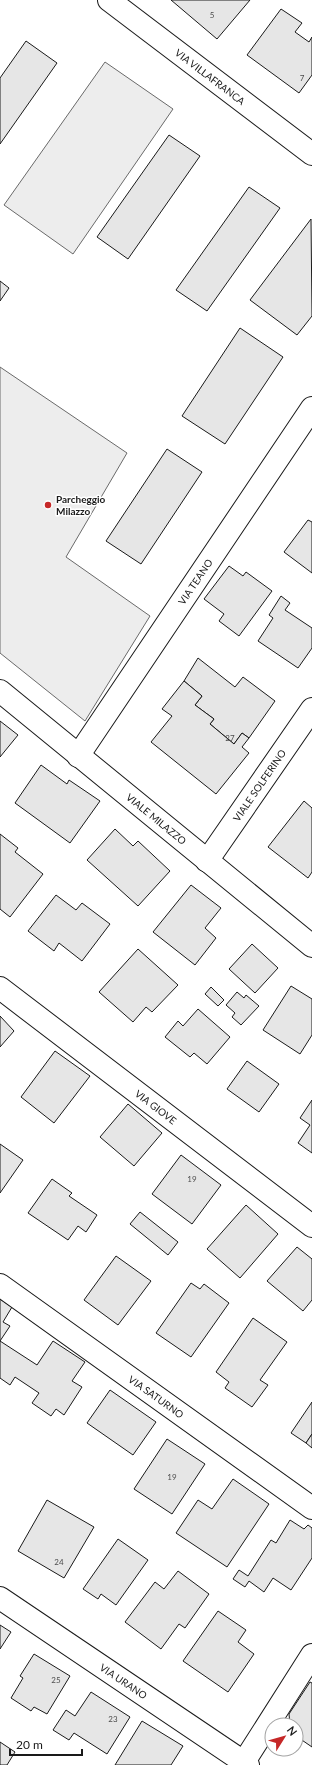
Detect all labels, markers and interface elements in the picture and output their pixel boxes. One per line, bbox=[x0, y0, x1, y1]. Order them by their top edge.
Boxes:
house number: 5 bbox=[210, 10, 215, 20]
street label: VIA VILLAFRANCA bbox=[173, 46, 248, 107]
house number: 7 bbox=[300, 73, 305, 83]
place label: Parcheggio Milazzo bbox=[56, 493, 106, 517]
marker: Parcheggio Milazzo bbox=[43, 500, 53, 510]
street label: VIA TEANO bbox=[176, 557, 215, 607]
house number: 27 bbox=[225, 733, 235, 743]
street label: VIALE SOLFERINO bbox=[230, 747, 288, 824]
street label: VIALE MILAZZO bbox=[124, 791, 189, 847]
street label: VIA GIOVE bbox=[133, 1087, 179, 1127]
house number: 19 bbox=[187, 1174, 197, 1184]
street label: VIA SATURNO bbox=[126, 1373, 186, 1420]
house number: 19 bbox=[167, 1472, 177, 1482]
house number: 24 bbox=[54, 1557, 64, 1567]
street label: VIA URANO bbox=[98, 1661, 150, 1701]
house number: 25 bbox=[51, 1675, 61, 1685]
house number: 23 bbox=[108, 1714, 118, 1724]
north arrow bbox=[264, 1717, 304, 1757]
text: N bbox=[285, 1723, 300, 1738]
scale bar bbox=[10, 1731, 82, 1757]
text: 20 m bbox=[16, 1737, 43, 1752]

